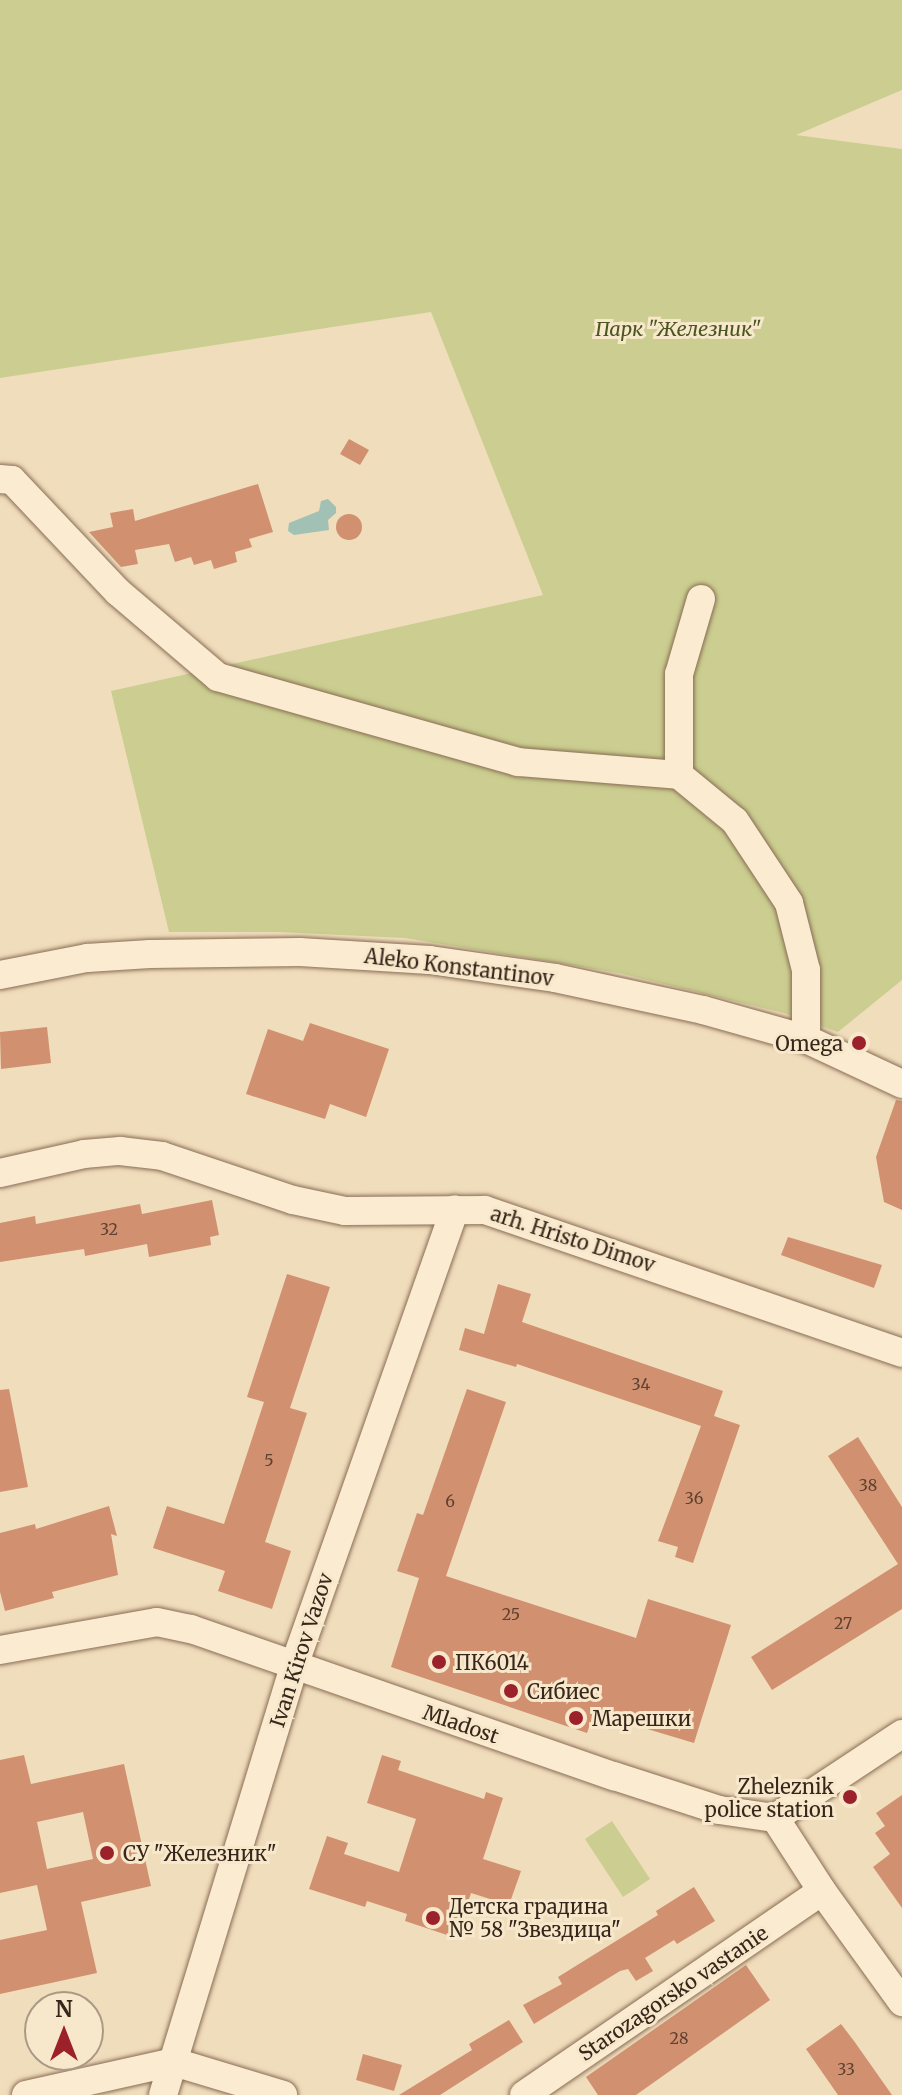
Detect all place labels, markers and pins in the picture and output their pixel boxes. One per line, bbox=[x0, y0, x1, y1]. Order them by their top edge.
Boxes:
place label: Omega bbox=[775, 1031, 843, 1055]
marker: Omega bbox=[850, 1034, 868, 1052]
place label: ПК6014 bbox=[455, 1650, 529, 1674]
marker: ПК6014 bbox=[430, 1653, 448, 1671]
place label: Сибиес bbox=[527, 1679, 600, 1703]
marker: Сибиес bbox=[502, 1682, 520, 1700]
place label: Марешки bbox=[592, 1706, 691, 1730]
marker: Марешки bbox=[567, 1709, 585, 1727]
place label: Zheleznik police station bbox=[704, 1774, 834, 1821]
marker: Zheleznik police station bbox=[841, 1788, 859, 1806]
place label: СУ "Железник" bbox=[123, 1841, 277, 1865]
marker: СУ "Железник" bbox=[98, 1844, 116, 1862]
place label: Детска градина № 58 "Звездица" bbox=[449, 1894, 621, 1941]
marker: Детска градина № 58 "Звездица" bbox=[424, 1909, 442, 1927]

